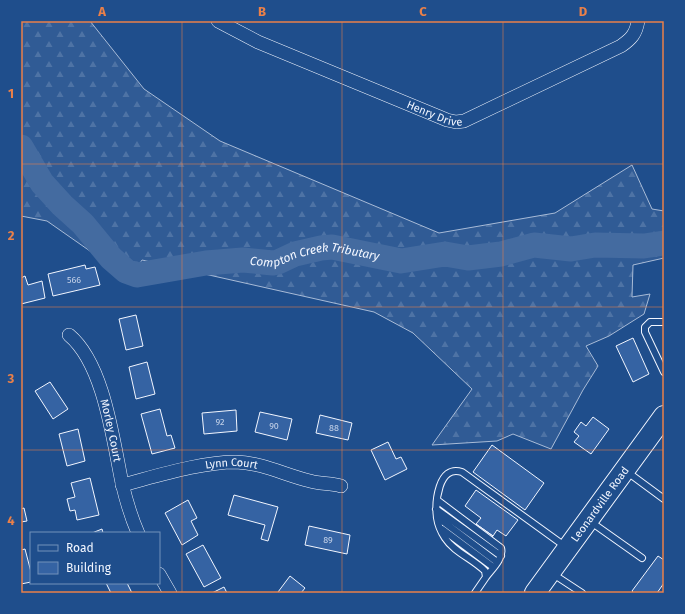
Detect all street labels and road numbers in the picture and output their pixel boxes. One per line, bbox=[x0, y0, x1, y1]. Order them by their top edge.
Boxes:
street label: Henry Drive bbox=[405, 98, 463, 129]
street label: Morley Court bbox=[98, 397, 124, 463]
street label: Lynn Court bbox=[204, 455, 259, 471]
street label: Leonardville Road bbox=[568, 464, 631, 544]

